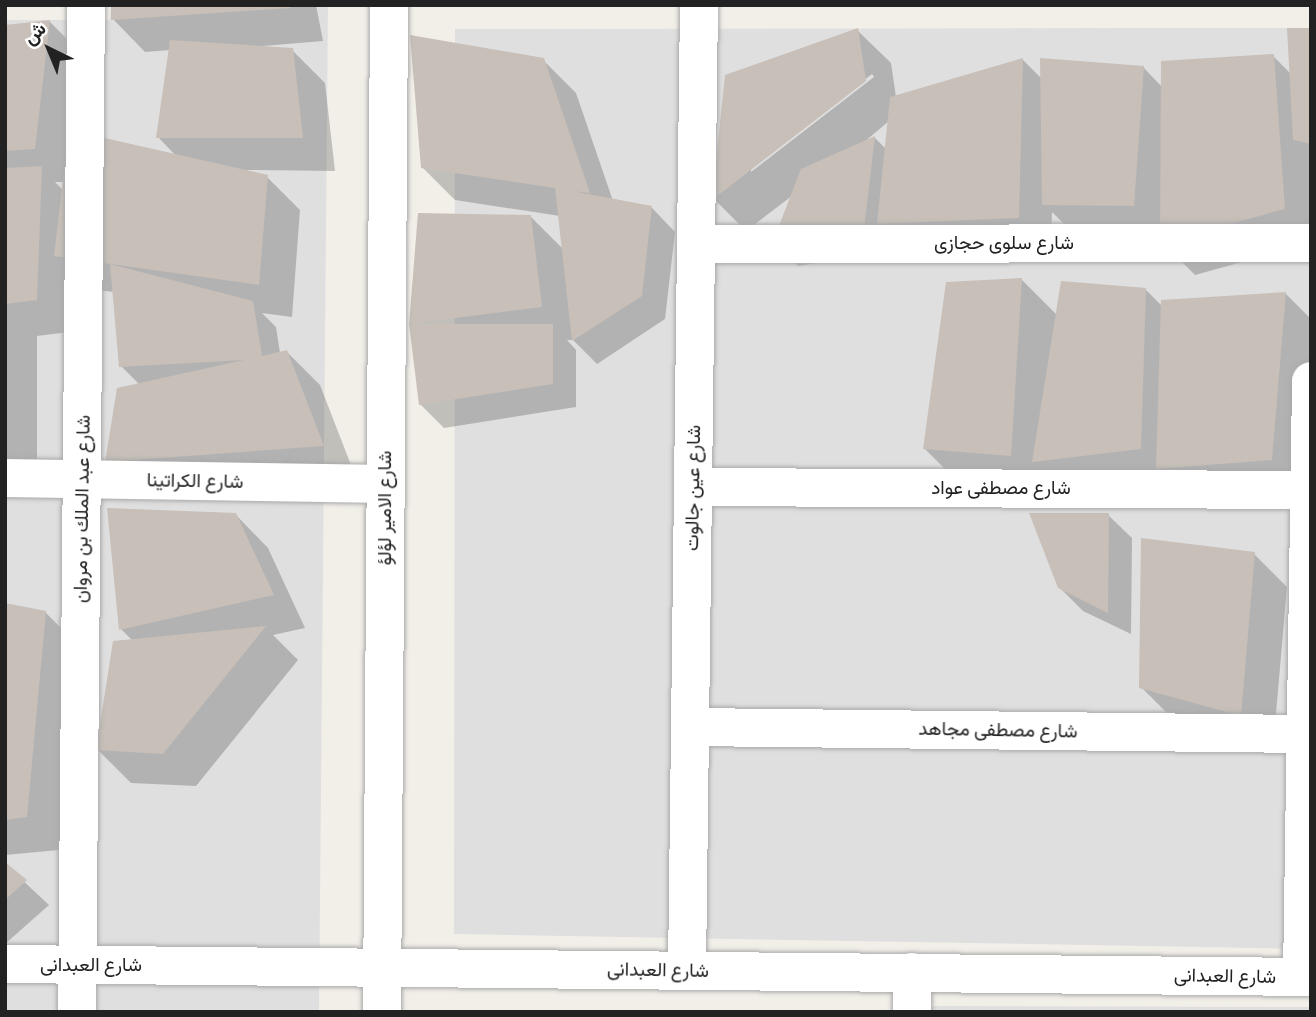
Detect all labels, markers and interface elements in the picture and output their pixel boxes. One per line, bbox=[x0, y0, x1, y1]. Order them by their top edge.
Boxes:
north arrow bbox=[14, 14, 84, 84]
text: ش bbox=[18, 17, 51, 49]
street label: شارع سلوى حجازى bbox=[934, 232, 1074, 254]
street label: شارع عبد الملك بن مروان bbox=[69, 415, 95, 603]
street label: شارع عين جالوت bbox=[681, 425, 705, 551]
street label: شارع الامير لؤلؤ bbox=[374, 451, 396, 565]
street label: شارع الكراتينا bbox=[147, 469, 243, 493]
street label: شارع مصطفى عواد bbox=[931, 477, 1071, 499]
street label: شارع مصطفى مجاهد bbox=[918, 717, 1078, 743]
street label: شارع العبدانى bbox=[40, 954, 142, 976]
street label: شارع العبدانى bbox=[607, 958, 709, 982]
street label: شارع العبدانى bbox=[1174, 964, 1276, 988]

